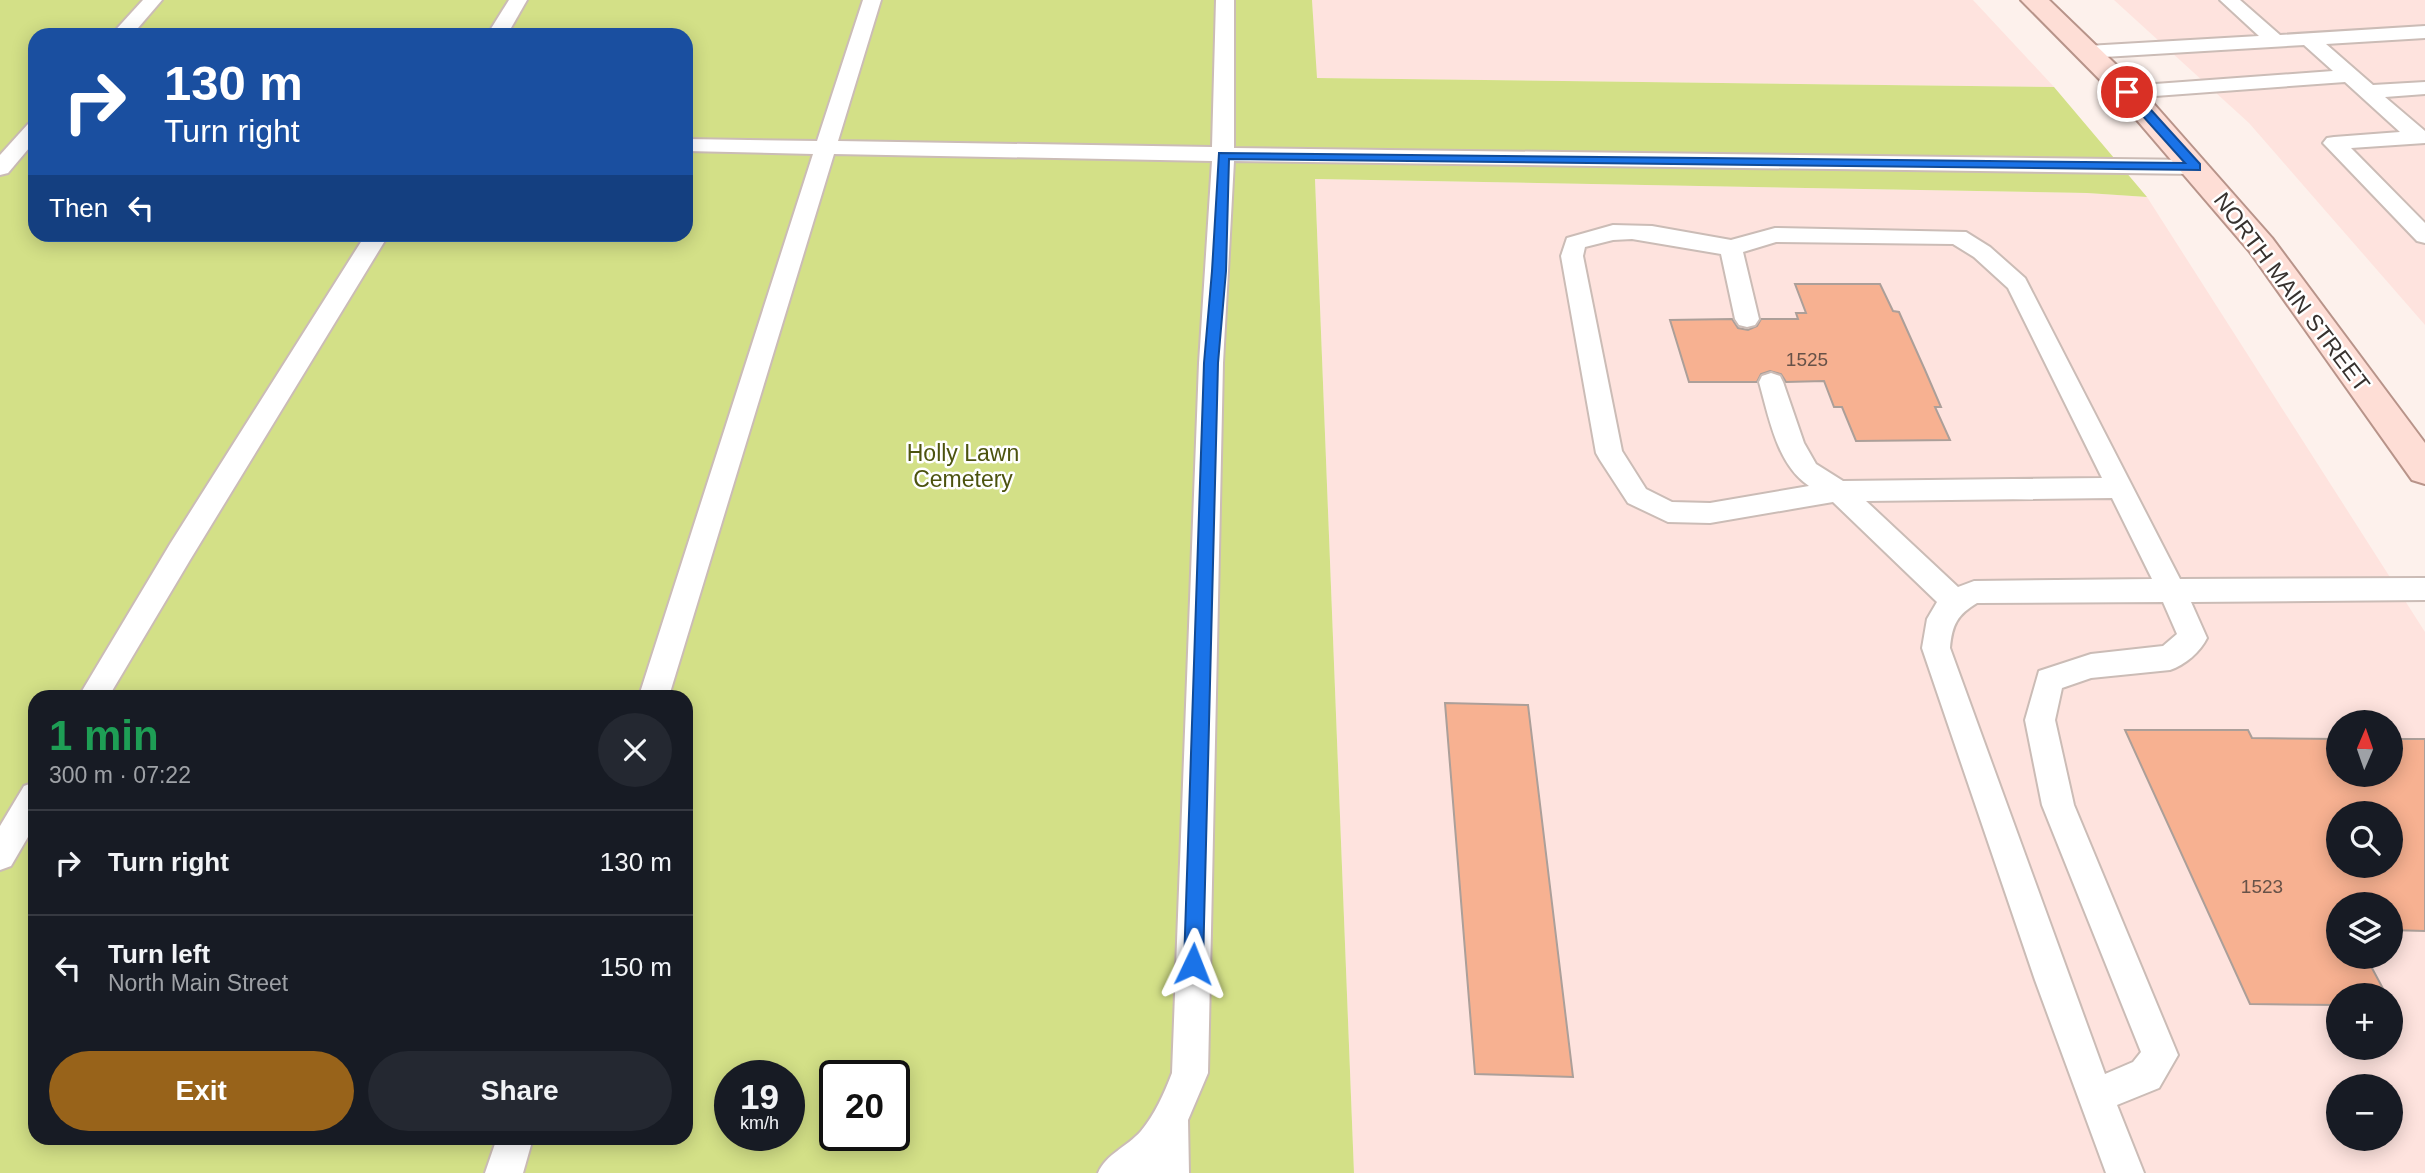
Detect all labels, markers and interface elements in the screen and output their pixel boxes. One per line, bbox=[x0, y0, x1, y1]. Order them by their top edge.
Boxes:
icon: right bbox=[49, 56, 140, 147]
text: 130 m bbox=[164, 56, 303, 110]
pin bbox=[2097, 62, 2157, 122]
icon: arrive bbox=[2108, 73, 2146, 111]
text: Turn right bbox=[164, 113, 300, 149]
street label: NORTH MAIN STREET bbox=[2209, 187, 2375, 397]
icon: left bbox=[122, 189, 160, 227]
text: Then bbox=[49, 193, 108, 223]
house number: 1525 bbox=[1786, 349, 1828, 370]
park label: Holly Lawn Cemetery bbox=[907, 440, 1019, 492]
north arrow bbox=[2326, 710, 2403, 788]
map controls bbox=[2326, 710, 2403, 1151]
text: 1 min bbox=[49, 712, 159, 759]
button: close bbox=[598, 713, 672, 787]
text: 300 m · 07:22 bbox=[49, 762, 191, 788]
button: search bbox=[2326, 801, 2403, 878]
icon: right bbox=[49, 844, 87, 882]
text: Turn right bbox=[108, 847, 229, 877]
text: 130 m bbox=[600, 847, 672, 877]
house number: 1523 bbox=[2241, 876, 2283, 897]
button: layers bbox=[2326, 892, 2403, 969]
position arrow bbox=[1156, 927, 1230, 1001]
text: Turn left bbox=[108, 939, 210, 969]
icon: left bbox=[49, 949, 87, 987]
text: 150 m bbox=[600, 952, 672, 982]
text: North Main Street bbox=[108, 970, 288, 996]
button: + bbox=[2326, 983, 2403, 1060]
button: Exit bbox=[49, 1051, 354, 1131]
button: Share bbox=[368, 1051, 672, 1131]
speed limit sign: 20 bbox=[819, 1060, 910, 1151]
button: − bbox=[2326, 1074, 2403, 1151]
text: 19 bbox=[740, 1077, 779, 1116]
text: km/h bbox=[740, 1113, 779, 1133]

